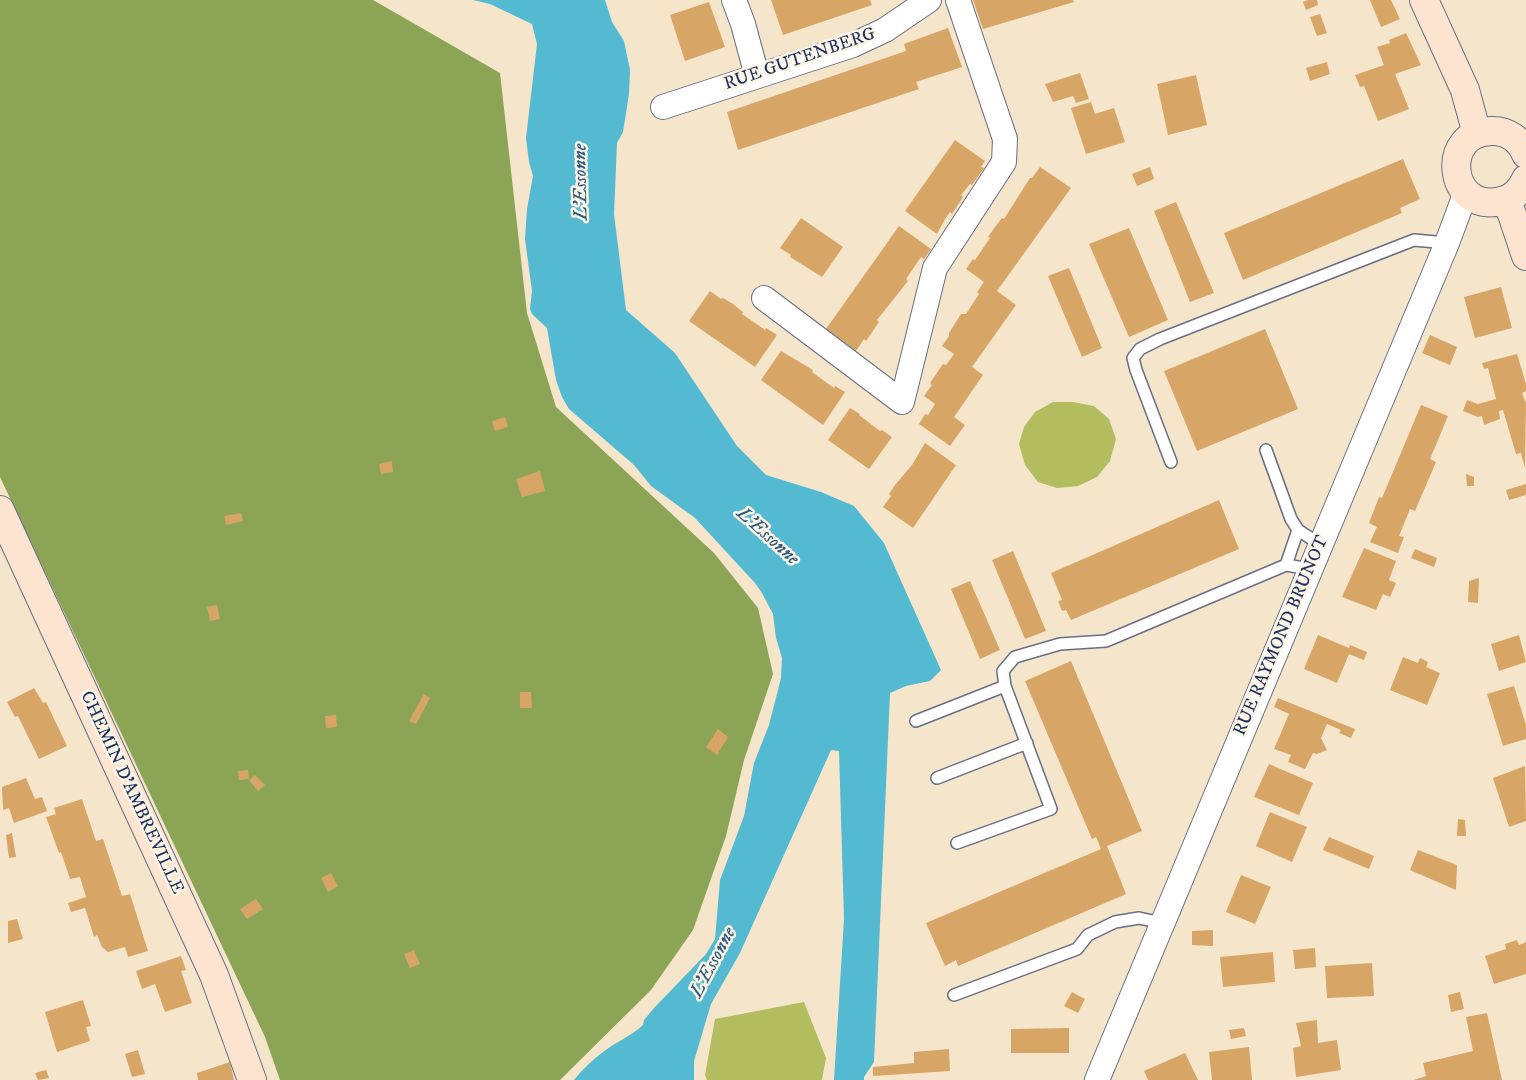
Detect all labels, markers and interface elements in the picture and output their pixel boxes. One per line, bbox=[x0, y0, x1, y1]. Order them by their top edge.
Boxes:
street label: RUE GUTENBERG bbox=[722, 24, 878, 96]
water label: L'Essonne bbox=[570, 144, 594, 220]
water label: L'Essonne bbox=[731, 503, 803, 571]
street label: RUE RAYMOND BRUNOT bbox=[1230, 533, 1334, 739]
street label: CHEMIN D'AMBREVILLE bbox=[74, 688, 188, 898]
water label: L'Essonne bbox=[686, 924, 742, 1002]

